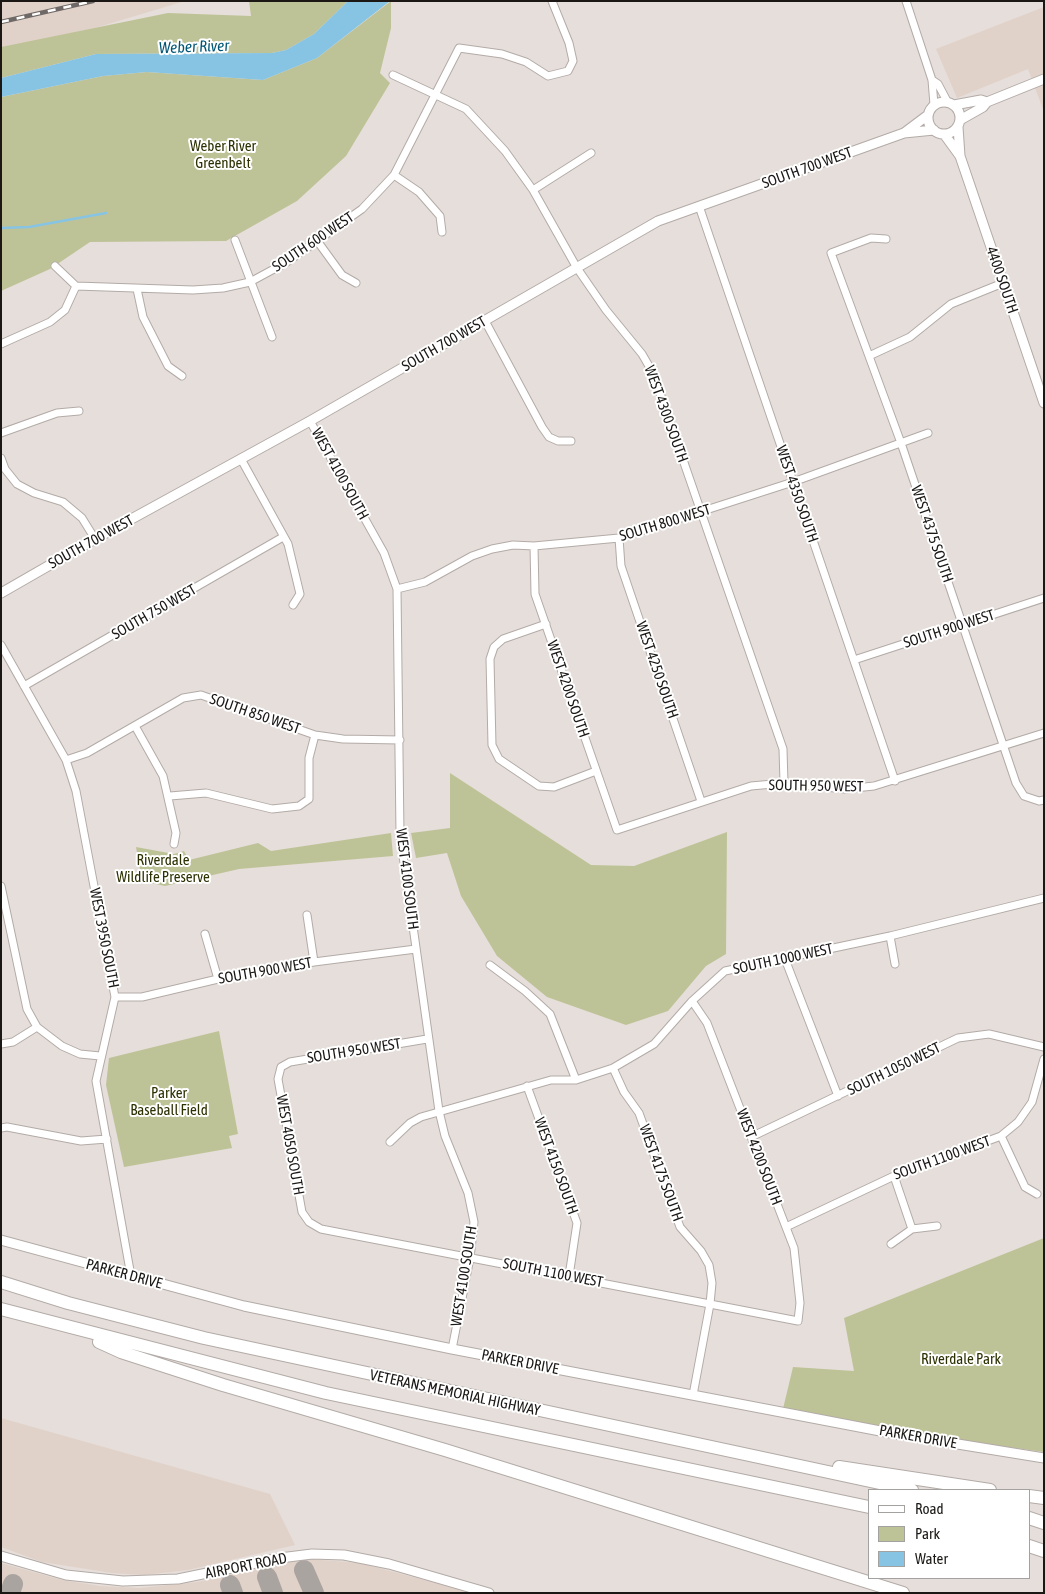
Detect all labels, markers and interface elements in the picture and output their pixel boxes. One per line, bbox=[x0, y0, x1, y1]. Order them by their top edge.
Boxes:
water label: Weber River bbox=[159, 36, 229, 58]
park label: Weber River Greenbelt bbox=[190, 137, 256, 172]
street label: SOUTH 700 WEST bbox=[759, 143, 855, 193]
street label: SOUTH 600 WEST bbox=[269, 208, 357, 276]
street label: 4400 SOUTH bbox=[982, 244, 1022, 316]
street label: SOUTH 700 WEST bbox=[399, 313, 489, 375]
street label: WEST 4300 SOUTH bbox=[640, 363, 692, 465]
street label: WEST 4100 SOUTH bbox=[307, 425, 373, 523]
street label: WEST 4350 SOUTH bbox=[772, 443, 822, 545]
street label: WEST 4375 SOUTH bbox=[907, 483, 957, 585]
street label: SOUTH 800 WEST bbox=[617, 501, 713, 545]
street label: SOUTH 700 WEST bbox=[45, 511, 137, 573]
street label: SOUTH 750 WEST bbox=[109, 581, 199, 643]
street label: SOUTH 900 WEST bbox=[901, 606, 997, 652]
street label: WEST 4250 SOUTH bbox=[632, 619, 682, 721]
street label: WEST 4200 SOUTH bbox=[543, 638, 593, 740]
street label: SOUTH 850 WEST bbox=[207, 690, 303, 738]
street label: SOUTH 950 WEST bbox=[769, 776, 863, 796]
street label: WEST 4100 SOUTH bbox=[392, 827, 422, 931]
park label: Riverdale Wildlife Preserve bbox=[116, 851, 210, 886]
street label: WEST 3950 SOUTH bbox=[85, 886, 123, 990]
street label: SOUTH 1000 WEST bbox=[731, 940, 835, 978]
street label: SOUTH 900 WEST bbox=[217, 954, 313, 988]
street label: SOUTH 950 WEST bbox=[306, 1035, 402, 1067]
street label: SOUTH 1050 WEST bbox=[844, 1039, 944, 1099]
park label: Parker Baseball Field bbox=[130, 1084, 208, 1119]
street label: WEST 4050 SOUTH bbox=[272, 1093, 308, 1197]
street label: WEST 4200 SOUTH bbox=[732, 1106, 786, 1208]
street label: WEST 4150 SOUTH bbox=[530, 1115, 582, 1217]
street label: WEST 4175 SOUTH bbox=[635, 1122, 687, 1224]
street label: SOUTH 1100 WEST bbox=[891, 1132, 993, 1184]
street label: WEST 4100 SOUTH bbox=[447, 1224, 481, 1328]
street label: SOUTH 1100 WEST bbox=[501, 1254, 605, 1292]
street label: PARKER DRIVE bbox=[84, 1255, 164, 1293]
street label: PARKER DRIVE bbox=[480, 1346, 560, 1378]
park label: Riverdale Park bbox=[921, 1350, 1001, 1368]
street label: VETERANS MEMORIAL HIGHWAY bbox=[368, 1366, 542, 1420]
street label: PARKER DRIVE bbox=[878, 1421, 958, 1453]
legend bbox=[868, 1489, 1030, 1579]
text: Road bbox=[915, 1500, 944, 1517]
text: Park bbox=[915, 1525, 940, 1542]
street label: AIRPORT ROAD bbox=[204, 1549, 288, 1583]
text: Water bbox=[915, 1550, 948, 1567]

